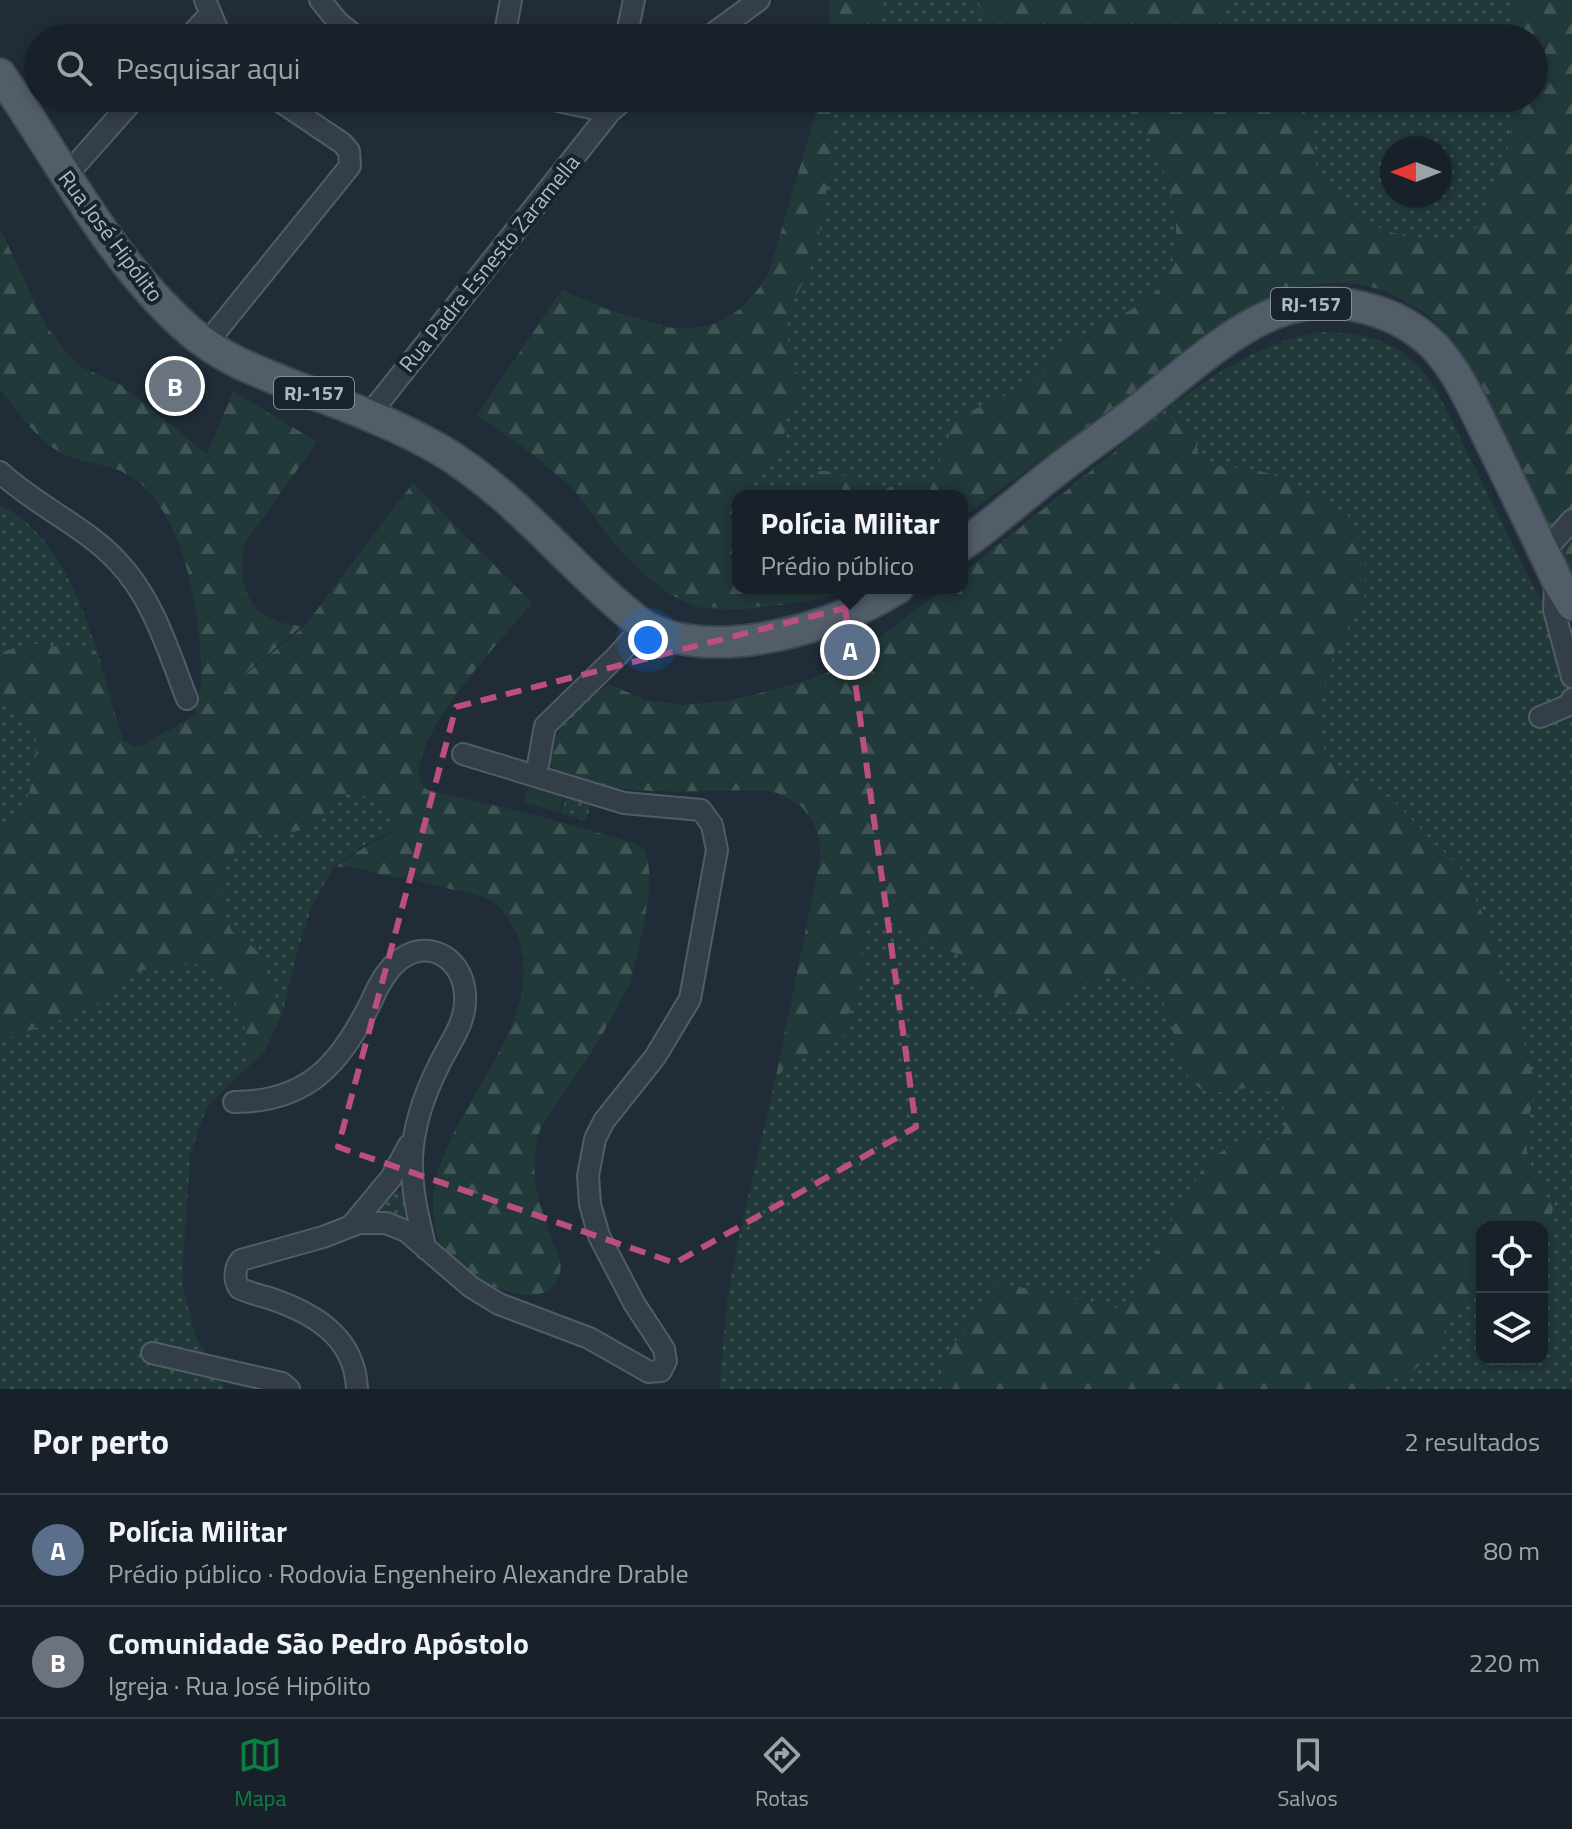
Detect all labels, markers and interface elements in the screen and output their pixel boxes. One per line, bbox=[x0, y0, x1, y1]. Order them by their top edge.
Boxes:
search box bbox=[24, 24, 1548, 112]
text: Pesquisar aqui bbox=[116, 45, 300, 91]
icon: search bbox=[52, 46, 96, 90]
north arrow bbox=[1380, 136, 1452, 208]
street label: Rua Padre Esnesto Zaramella bbox=[390, 147, 588, 379]
street label: Rua José Hipólito bbox=[50, 163, 172, 309]
road number: RJ-157 bbox=[1271, 288, 1351, 320]
pin: B bbox=[149, 356, 201, 416]
road number: RJ-157 bbox=[274, 377, 354, 409]
popup bbox=[732, 490, 968, 594]
text: Polícia Militar bbox=[760, 500, 940, 546]
text: Prédio público bbox=[760, 546, 914, 585]
your location bbox=[628, 620, 668, 660]
pin: A bbox=[824, 620, 876, 680]
map controls bbox=[1476, 1221, 1548, 1365]
button: locate bbox=[1476, 1221, 1548, 1293]
button: layers bbox=[1476, 1293, 1548, 1365]
text: Por perto bbox=[32, 1415, 169, 1467]
text: 2 resultados bbox=[1404, 1422, 1540, 1461]
text: Polícia Militar bbox=[108, 1508, 287, 1554]
text: A bbox=[50, 1531, 66, 1570]
text: 80 m bbox=[1483, 1531, 1540, 1570]
text: Prédio público · Rodovia Engenheiro Alexandre Drable bbox=[108, 1554, 689, 1593]
text: Comunidade São Pedro Apóstolo bbox=[108, 1620, 529, 1666]
text: B bbox=[50, 1643, 66, 1682]
text: 220 m bbox=[1469, 1643, 1540, 1682]
text: Igreja · Rua José Hipólito bbox=[108, 1666, 371, 1705]
tab: Mapa bbox=[234, 1733, 286, 1815]
tab: Rotas bbox=[755, 1733, 809, 1815]
tab: Salvos bbox=[1277, 1733, 1338, 1815]

